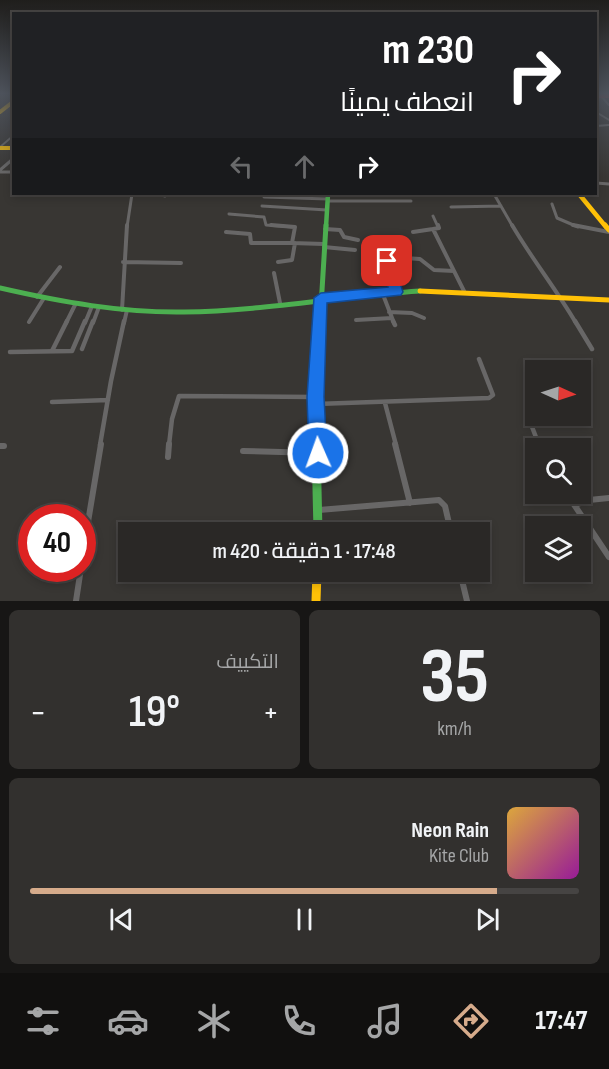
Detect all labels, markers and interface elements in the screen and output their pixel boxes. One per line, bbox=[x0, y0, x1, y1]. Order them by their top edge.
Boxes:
text: 230 m bbox=[382, 25, 474, 76]
icon: right bbox=[495, 36, 573, 114]
text: انعطف يمينًا bbox=[340, 87, 474, 119]
icon: left bbox=[225, 150, 258, 183]
icon: ahead bbox=[288, 150, 321, 183]
icon: right bbox=[351, 150, 384, 183]
pin bbox=[361, 235, 412, 286]
icon: arrive bbox=[370, 244, 403, 277]
north arrow bbox=[525, 360, 591, 426]
map controls bbox=[525, 360, 591, 582]
position arrow bbox=[286, 421, 350, 485]
button: search bbox=[525, 438, 591, 504]
speed limit sign: 40 bbox=[18, 504, 96, 582]
button: layers bbox=[525, 516, 591, 582]
text: 17:48 · 1 دقيقة · 420 m bbox=[212, 538, 396, 565]
text: 35 bbox=[420, 631, 489, 724]
text: التكييف bbox=[216, 650, 279, 674]
text: 19° bbox=[129, 685, 180, 740]
text: − bbox=[30, 693, 46, 733]
text: + bbox=[263, 693, 279, 733]
text: km/h bbox=[437, 717, 472, 741]
text: Neon Rain bbox=[411, 817, 489, 844]
text: Kite Club bbox=[429, 844, 489, 868]
icon: previous bbox=[105, 903, 138, 936]
icon: pause bbox=[288, 903, 321, 936]
icon: next bbox=[471, 903, 504, 936]
icon: filters bbox=[22, 1000, 64, 1042]
icon: car bbox=[107, 1000, 149, 1042]
icon: climate bbox=[193, 1000, 235, 1042]
icon: phone bbox=[278, 1000, 320, 1042]
icon: music bbox=[364, 1000, 406, 1042]
icon: directions bbox=[450, 1000, 492, 1042]
text: 17:47 bbox=[535, 1005, 587, 1037]

